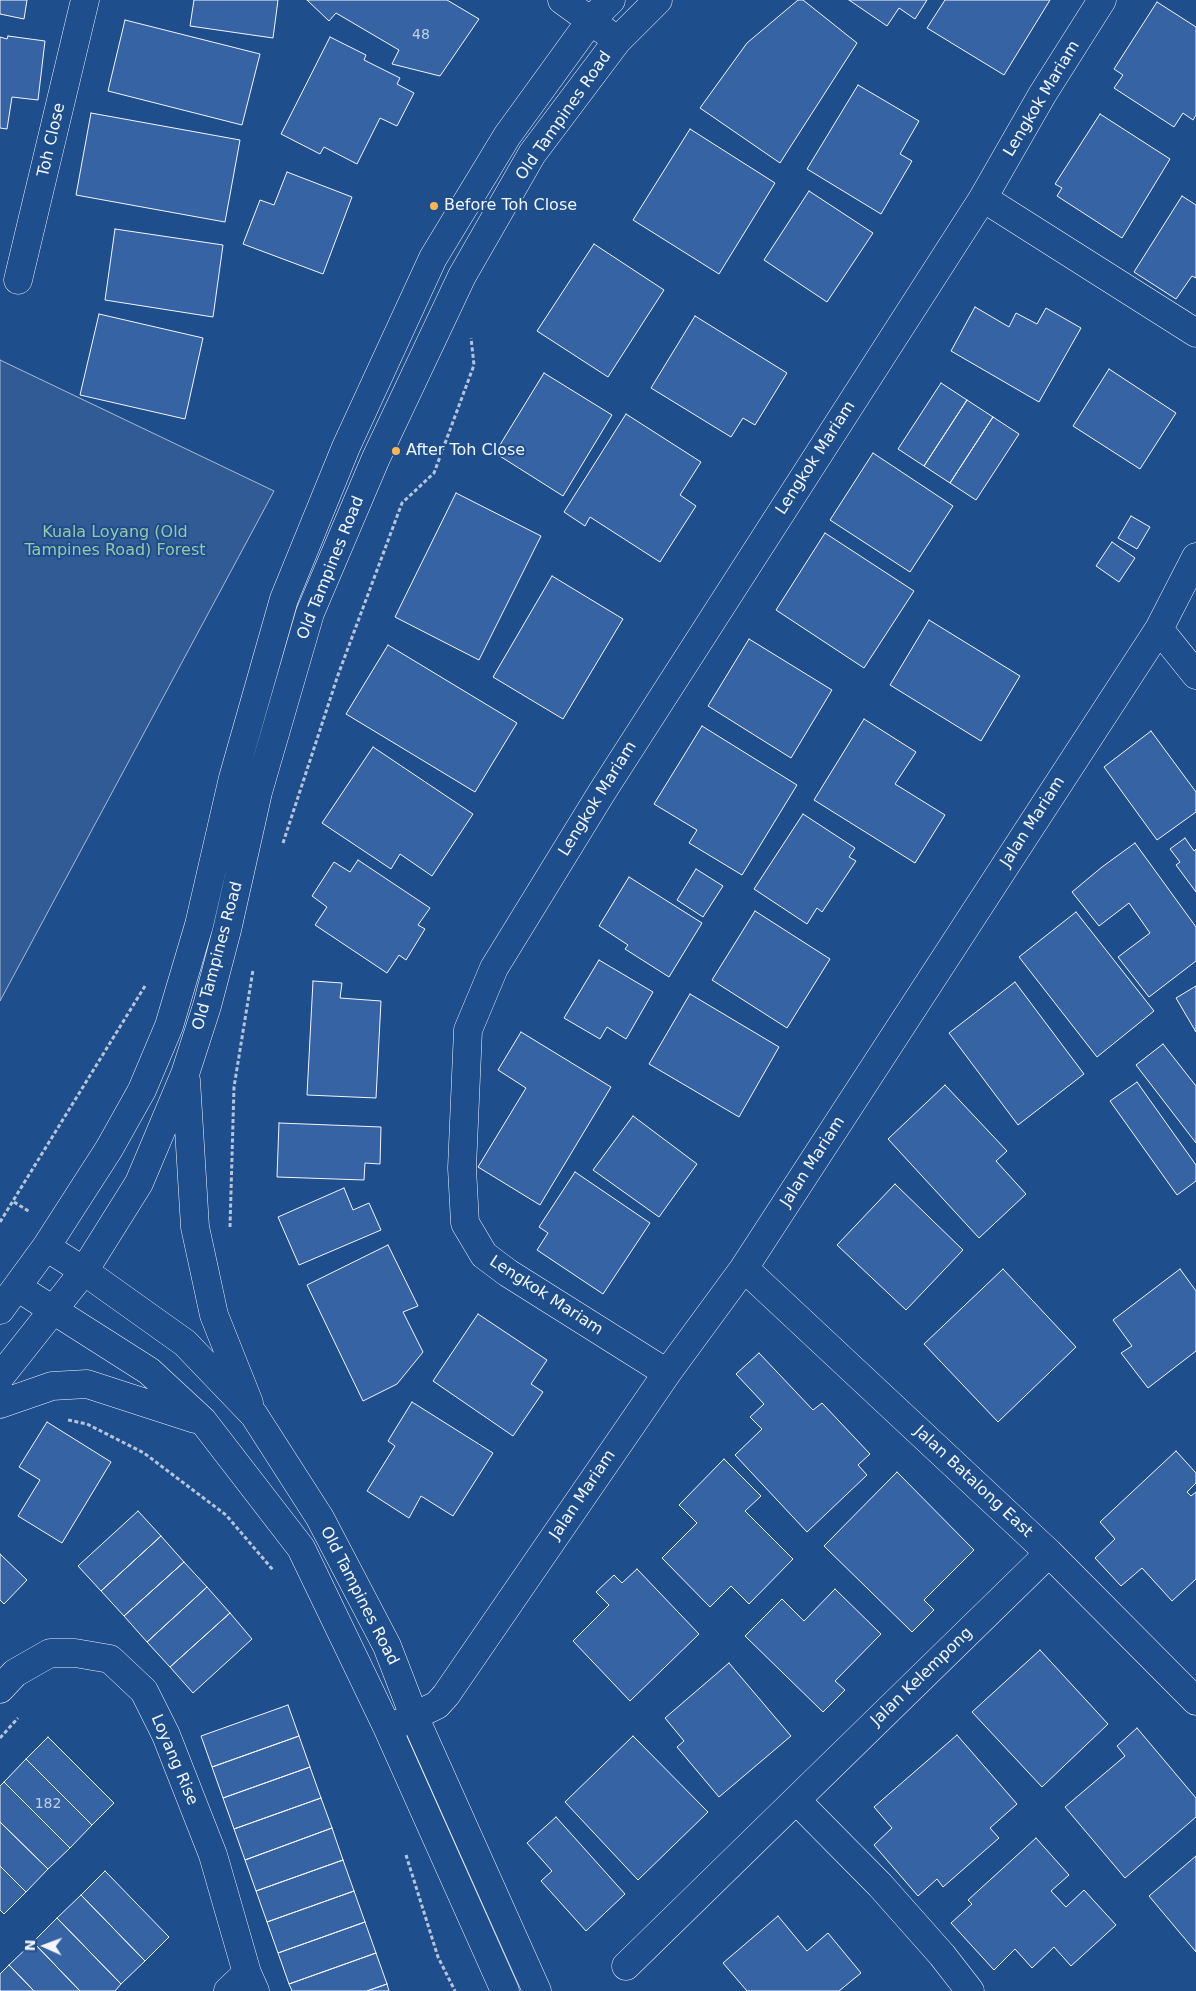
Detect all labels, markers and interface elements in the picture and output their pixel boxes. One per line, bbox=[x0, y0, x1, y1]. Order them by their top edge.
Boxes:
house number: 48 bbox=[412, 27, 430, 43]
street label: Lengkok Mariam bbox=[1000, 38, 1084, 160]
street label: Old Tampines Road bbox=[512, 48, 616, 184]
street label: Toh Close bbox=[34, 101, 70, 179]
place label: Before Toh Close bbox=[444, 196, 577, 216]
marker: Before Toh Close bbox=[428, 200, 440, 212]
street label: Lengkok Mariam bbox=[772, 398, 860, 518]
place label: After Toh Close bbox=[406, 441, 525, 461]
marker: After Toh Close bbox=[390, 445, 402, 457]
street label: Old Tampines Road bbox=[293, 493, 369, 643]
park label: Kuala Loyang (Old Tampines Road) Forest bbox=[24, 523, 206, 561]
street label: Lengkok Mariam bbox=[555, 738, 641, 860]
street label: Jalan Mariam bbox=[997, 773, 1069, 871]
street label: Old Tampines Road bbox=[189, 880, 247, 1032]
street label: Jalan Mariam bbox=[777, 1113, 849, 1211]
street label: Lengkok Mariam bbox=[486, 1252, 606, 1340]
street label: Jalan Batalong East bbox=[910, 1422, 1036, 1542]
street label: Jalan Mariam bbox=[546, 1447, 620, 1543]
street label: Old Tampines Road bbox=[316, 1524, 402, 1668]
street label: Jalan Kelempong bbox=[867, 1624, 977, 1730]
street label: Loyang Rise bbox=[146, 1712, 202, 1808]
house number: 182 bbox=[35, 1796, 61, 1812]
north arrow bbox=[20, 1921, 70, 1971]
text: N bbox=[22, 1939, 38, 1952]

